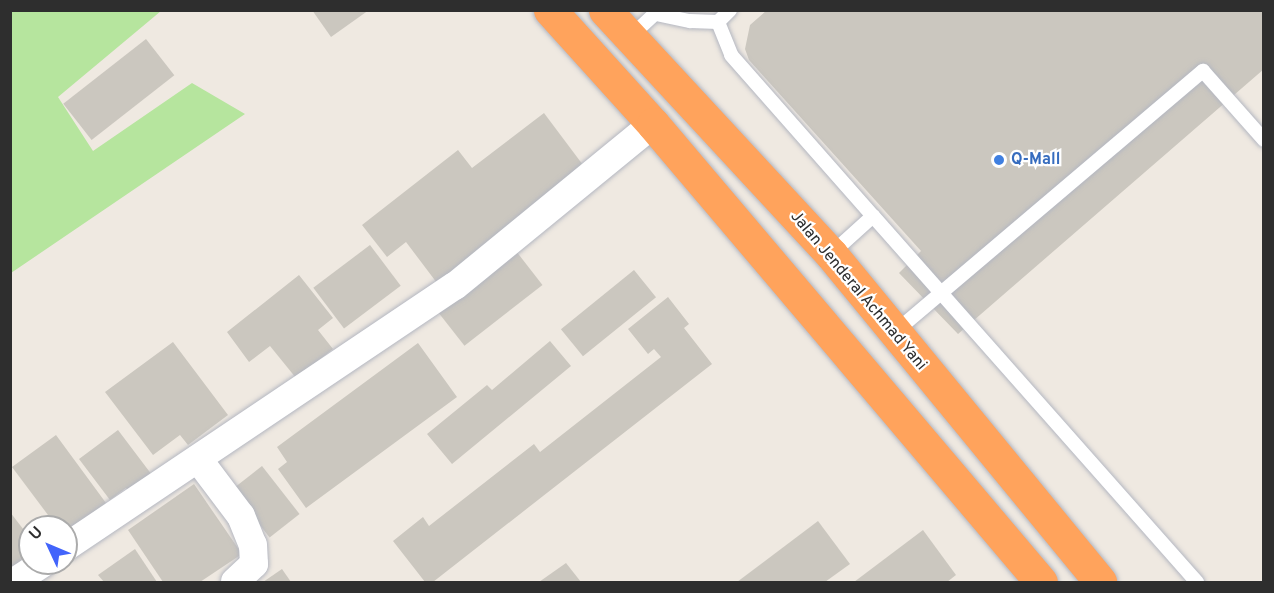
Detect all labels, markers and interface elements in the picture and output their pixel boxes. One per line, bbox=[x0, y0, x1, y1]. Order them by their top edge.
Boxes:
place label: Q-Mall bbox=[1011, 150, 1060, 170]
marker: Q-Mall bbox=[992, 153, 1006, 167]
street label: Jalan Jenderal Achmad Yani bbox=[785, 207, 931, 375]
north arrow bbox=[18, 515, 78, 575]
text: U bbox=[25, 523, 48, 545]

